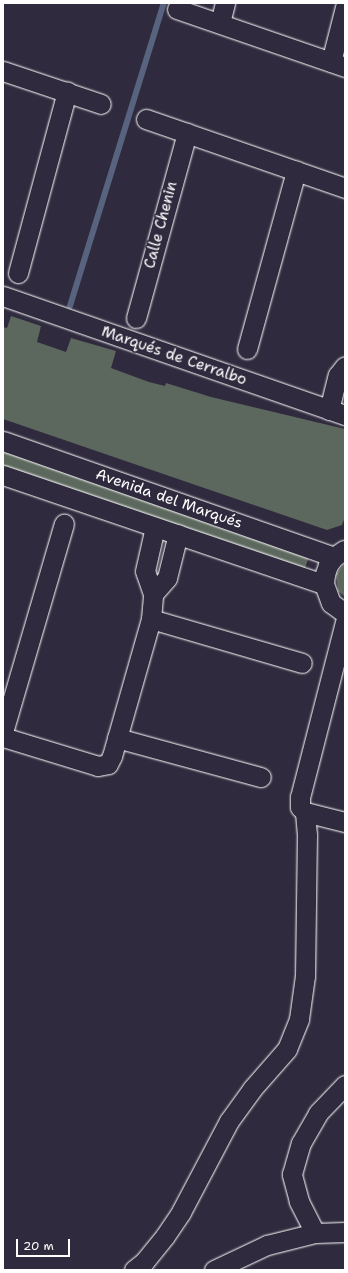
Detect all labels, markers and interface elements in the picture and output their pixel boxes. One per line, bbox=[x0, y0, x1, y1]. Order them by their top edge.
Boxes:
street label: Calle Chenin bbox=[141, 179, 181, 271]
street label: Marqués de Cerralbo bbox=[99, 323, 249, 389]
street label: Avenida del Marqués bbox=[93, 465, 245, 533]
scale bar bbox=[18, 1231, 72, 1257]
text: 20 m bbox=[23, 1238, 54, 1254]

